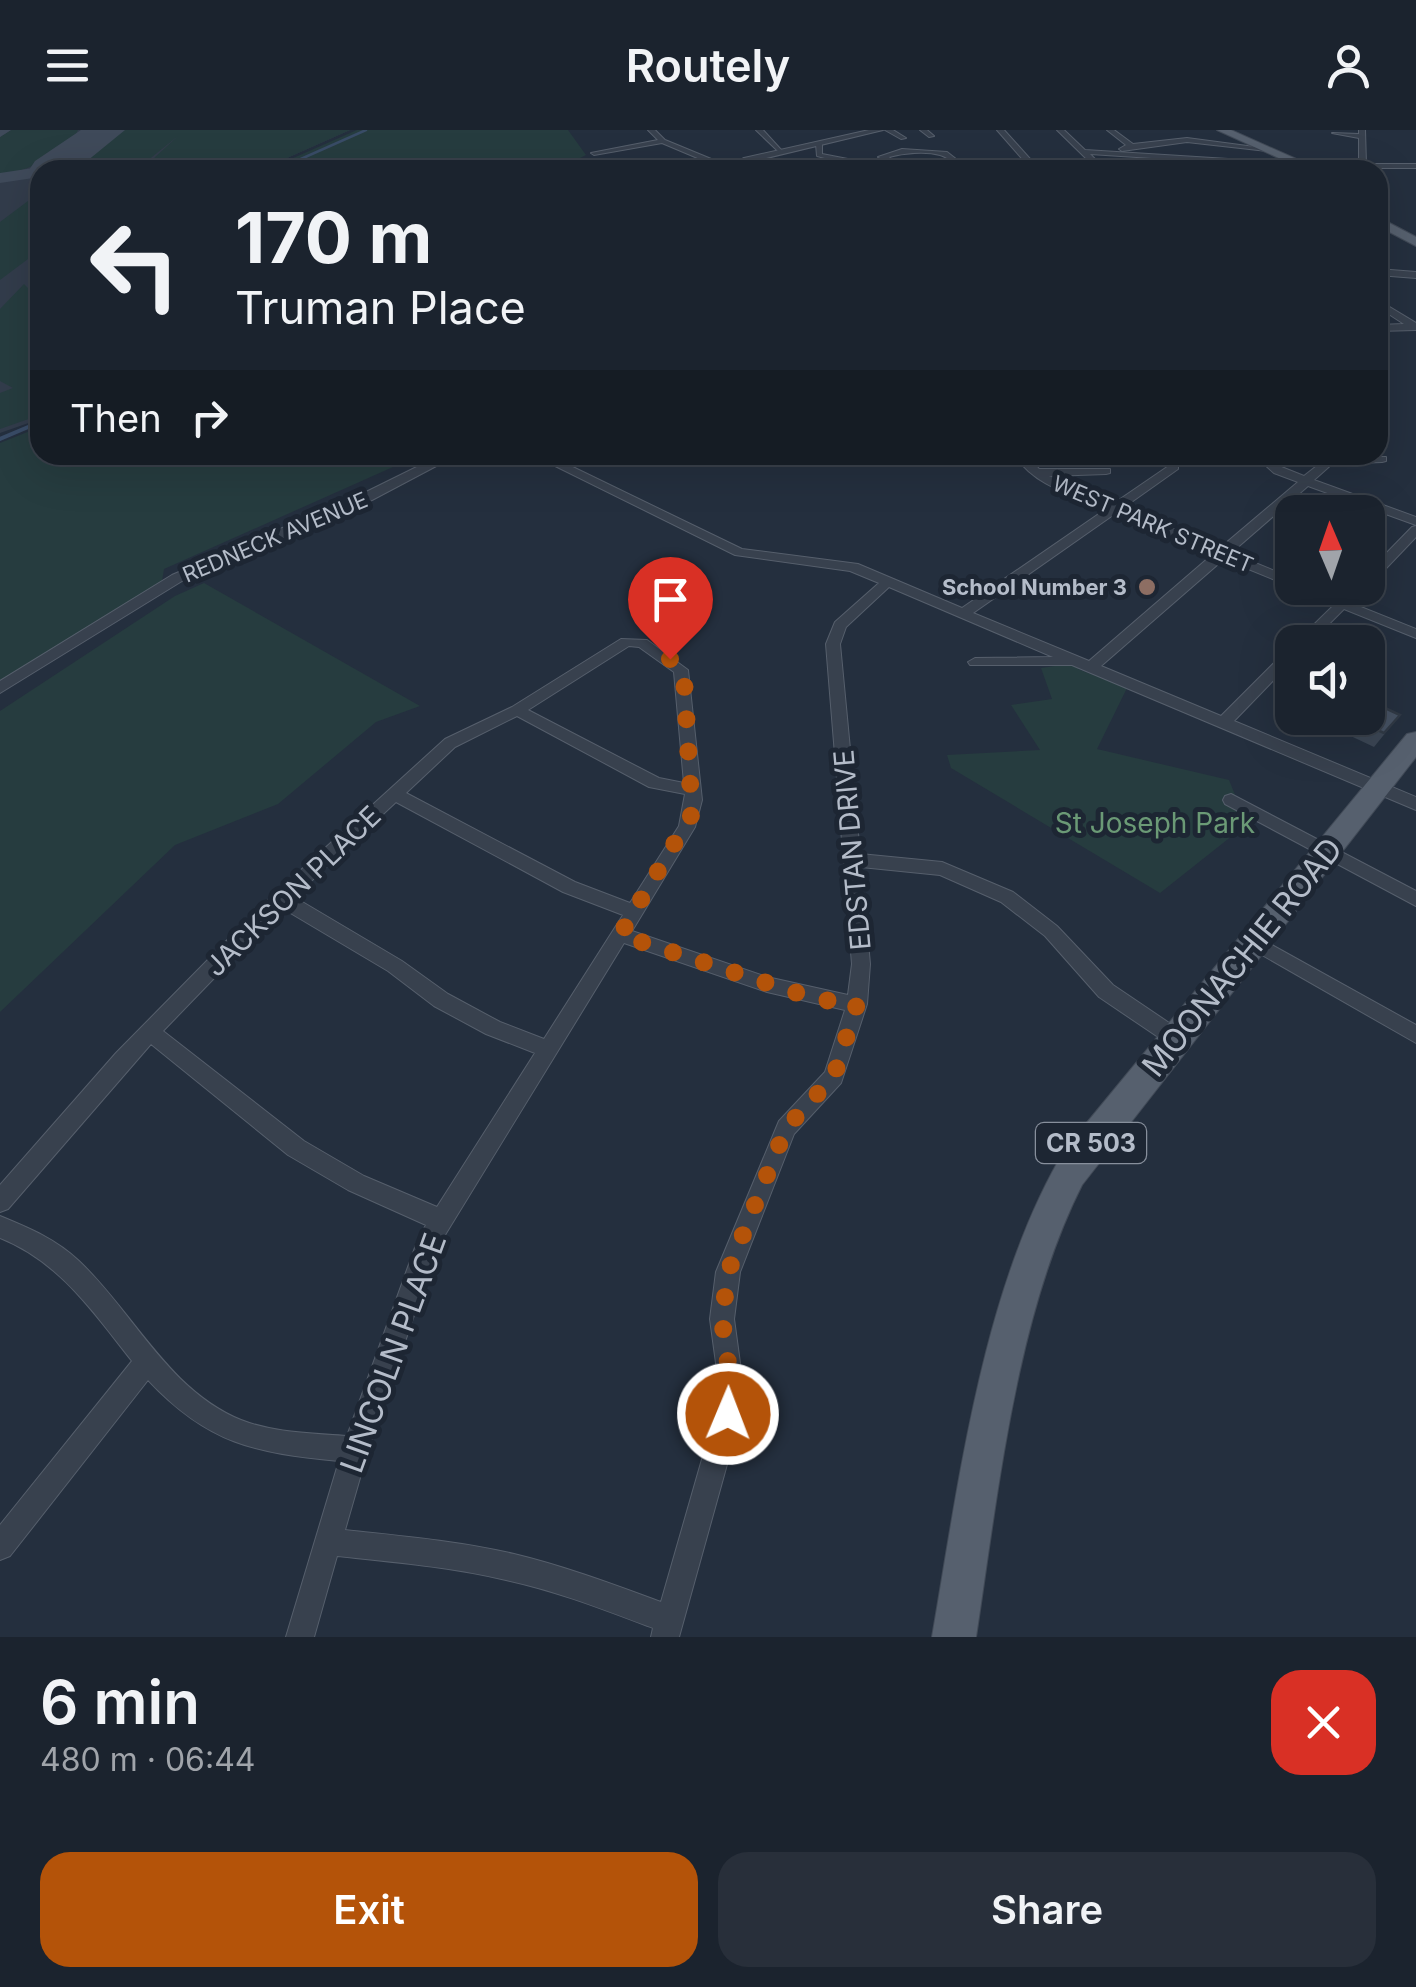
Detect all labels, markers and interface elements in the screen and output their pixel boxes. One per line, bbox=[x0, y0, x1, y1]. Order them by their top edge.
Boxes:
icon: menu bbox=[40, 38, 95, 93]
text: Routely bbox=[626, 38, 790, 93]
icon: person bbox=[1321, 38, 1376, 93]
text: 170 m bbox=[235, 195, 432, 280]
icon: left bbox=[70, 200, 200, 330]
text: Truman Place bbox=[235, 280, 526, 335]
icon: right bbox=[182, 390, 237, 445]
text: Then bbox=[70, 395, 162, 441]
street label: WEST PARK STREET bbox=[1049, 470, 1257, 578]
street label: REDNECK AVENUE bbox=[179, 486, 371, 588]
north arrow bbox=[1275, 495, 1385, 605]
map controls bbox=[1275, 495, 1385, 735]
pin bbox=[628, 557, 713, 660]
icon: arrive bbox=[643, 572, 698, 627]
place label: School Number 3 bbox=[942, 574, 1127, 600]
marker: School Number 3 bbox=[1136, 576, 1158, 598]
button: sound bbox=[1275, 625, 1385, 735]
street label: EDSTAN DRIVE bbox=[826, 748, 878, 952]
street label: JACKSON PLACE bbox=[198, 799, 388, 983]
park label: St Joseph Park bbox=[1055, 806, 1255, 840]
street label: MOONACHIE ROAD bbox=[1134, 830, 1350, 1084]
road number: CR 503 bbox=[1036, 1123, 1146, 1163]
street label: LINCOLN PLACE bbox=[332, 1228, 454, 1478]
position arrow bbox=[676, 1362, 780, 1466]
text: 6 min bbox=[40, 1666, 200, 1738]
button: close bbox=[1271, 1670, 1376, 1775]
text: 480 m · 06:44 bbox=[40, 1740, 256, 1779]
button: Exit bbox=[40, 1852, 698, 1967]
button: Share bbox=[718, 1852, 1376, 1967]

